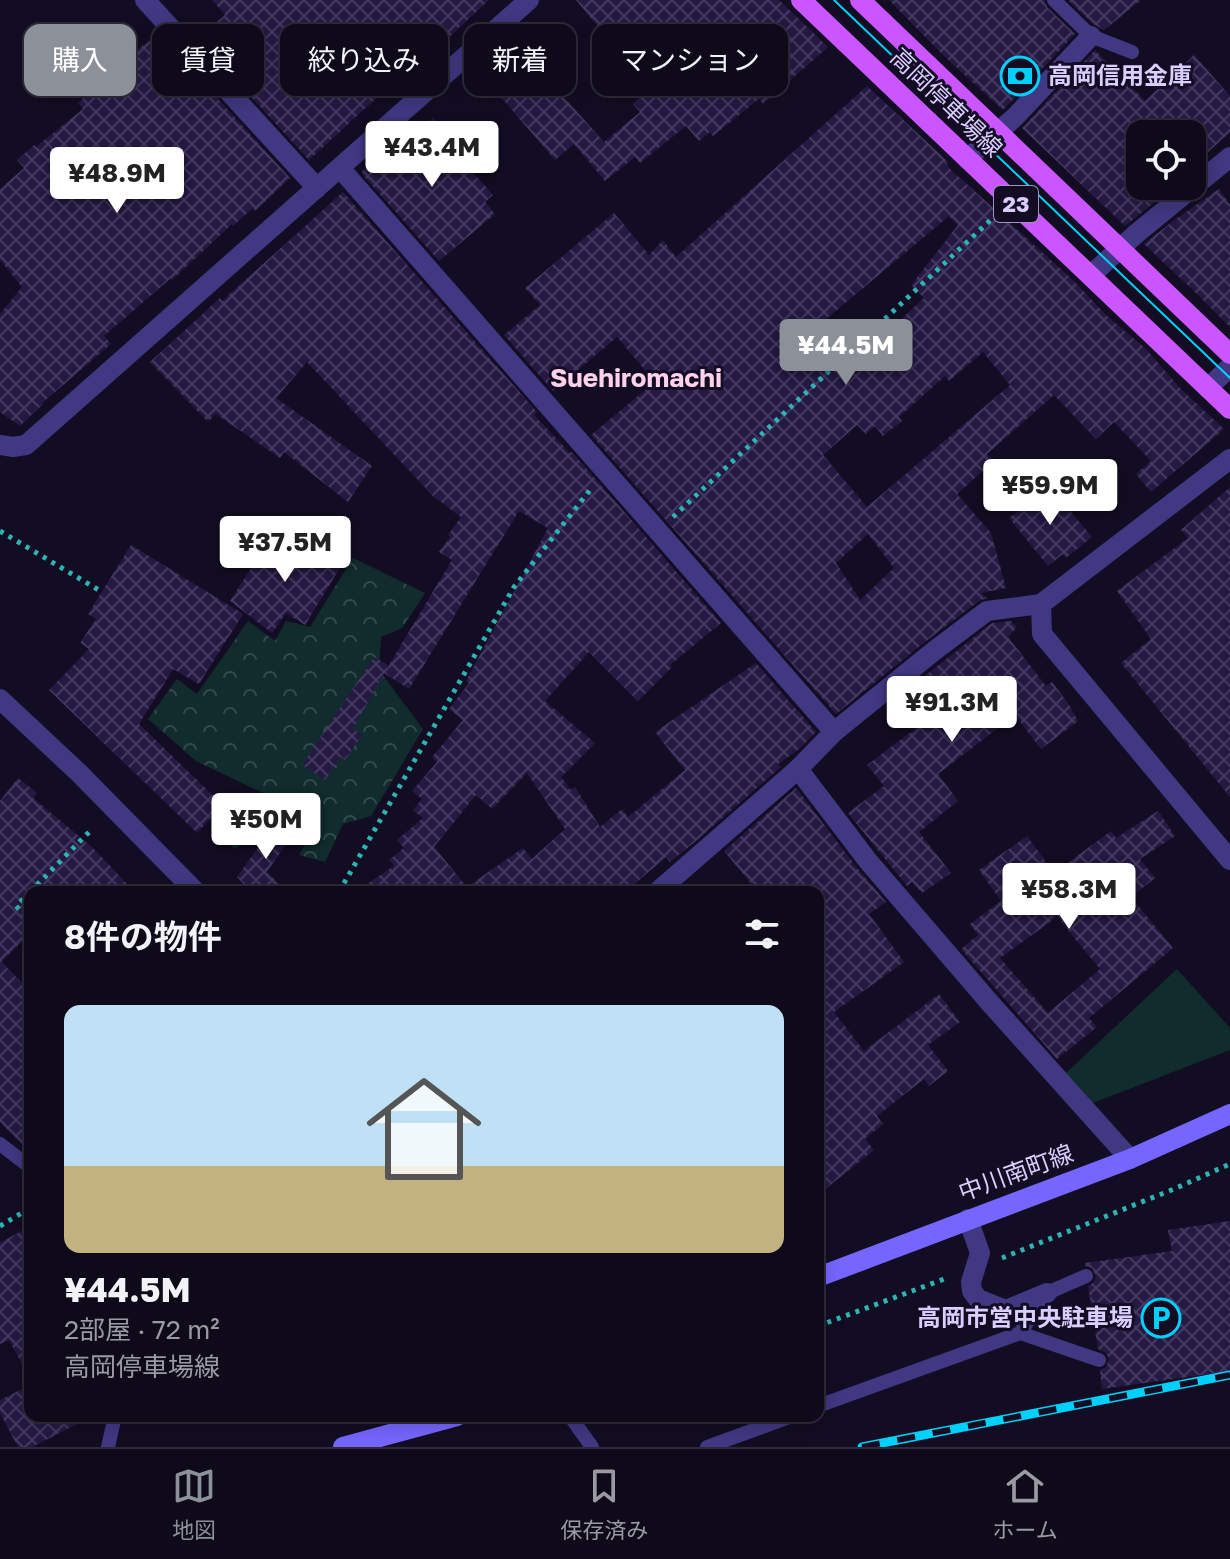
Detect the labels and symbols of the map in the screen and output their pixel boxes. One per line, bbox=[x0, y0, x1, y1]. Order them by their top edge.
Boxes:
street label: 高岡停車場線 bbox=[885, 41, 1009, 162]
bank icon: 高岡信用金庫 bbox=[999, 55, 1041, 97]
place label: 高岡信用金庫 bbox=[1048, 60, 1192, 89]
pin: ¥43.4M bbox=[367, 121, 497, 189]
pin: ¥48.9M bbox=[52, 147, 182, 215]
road number: 23 bbox=[994, 186, 1038, 222]
pin: ¥44.5M bbox=[781, 319, 911, 387]
district label: Suehiromachi bbox=[550, 362, 722, 393]
pin: ¥59.9M bbox=[985, 459, 1115, 527]
pin: ¥37.5M bbox=[220, 516, 350, 584]
pin: ¥91.3M bbox=[887, 676, 1017, 744]
pin: ¥50M bbox=[219, 793, 313, 861]
pin: ¥58.3M bbox=[1004, 863, 1134, 931]
street label: 中川南町線 bbox=[954, 1137, 1077, 1206]
parking icon: 高岡市営中央駐車場 bbox=[1140, 1297, 1182, 1339]
place label: 高岡市営中央駐車場 bbox=[917, 1302, 1133, 1331]

